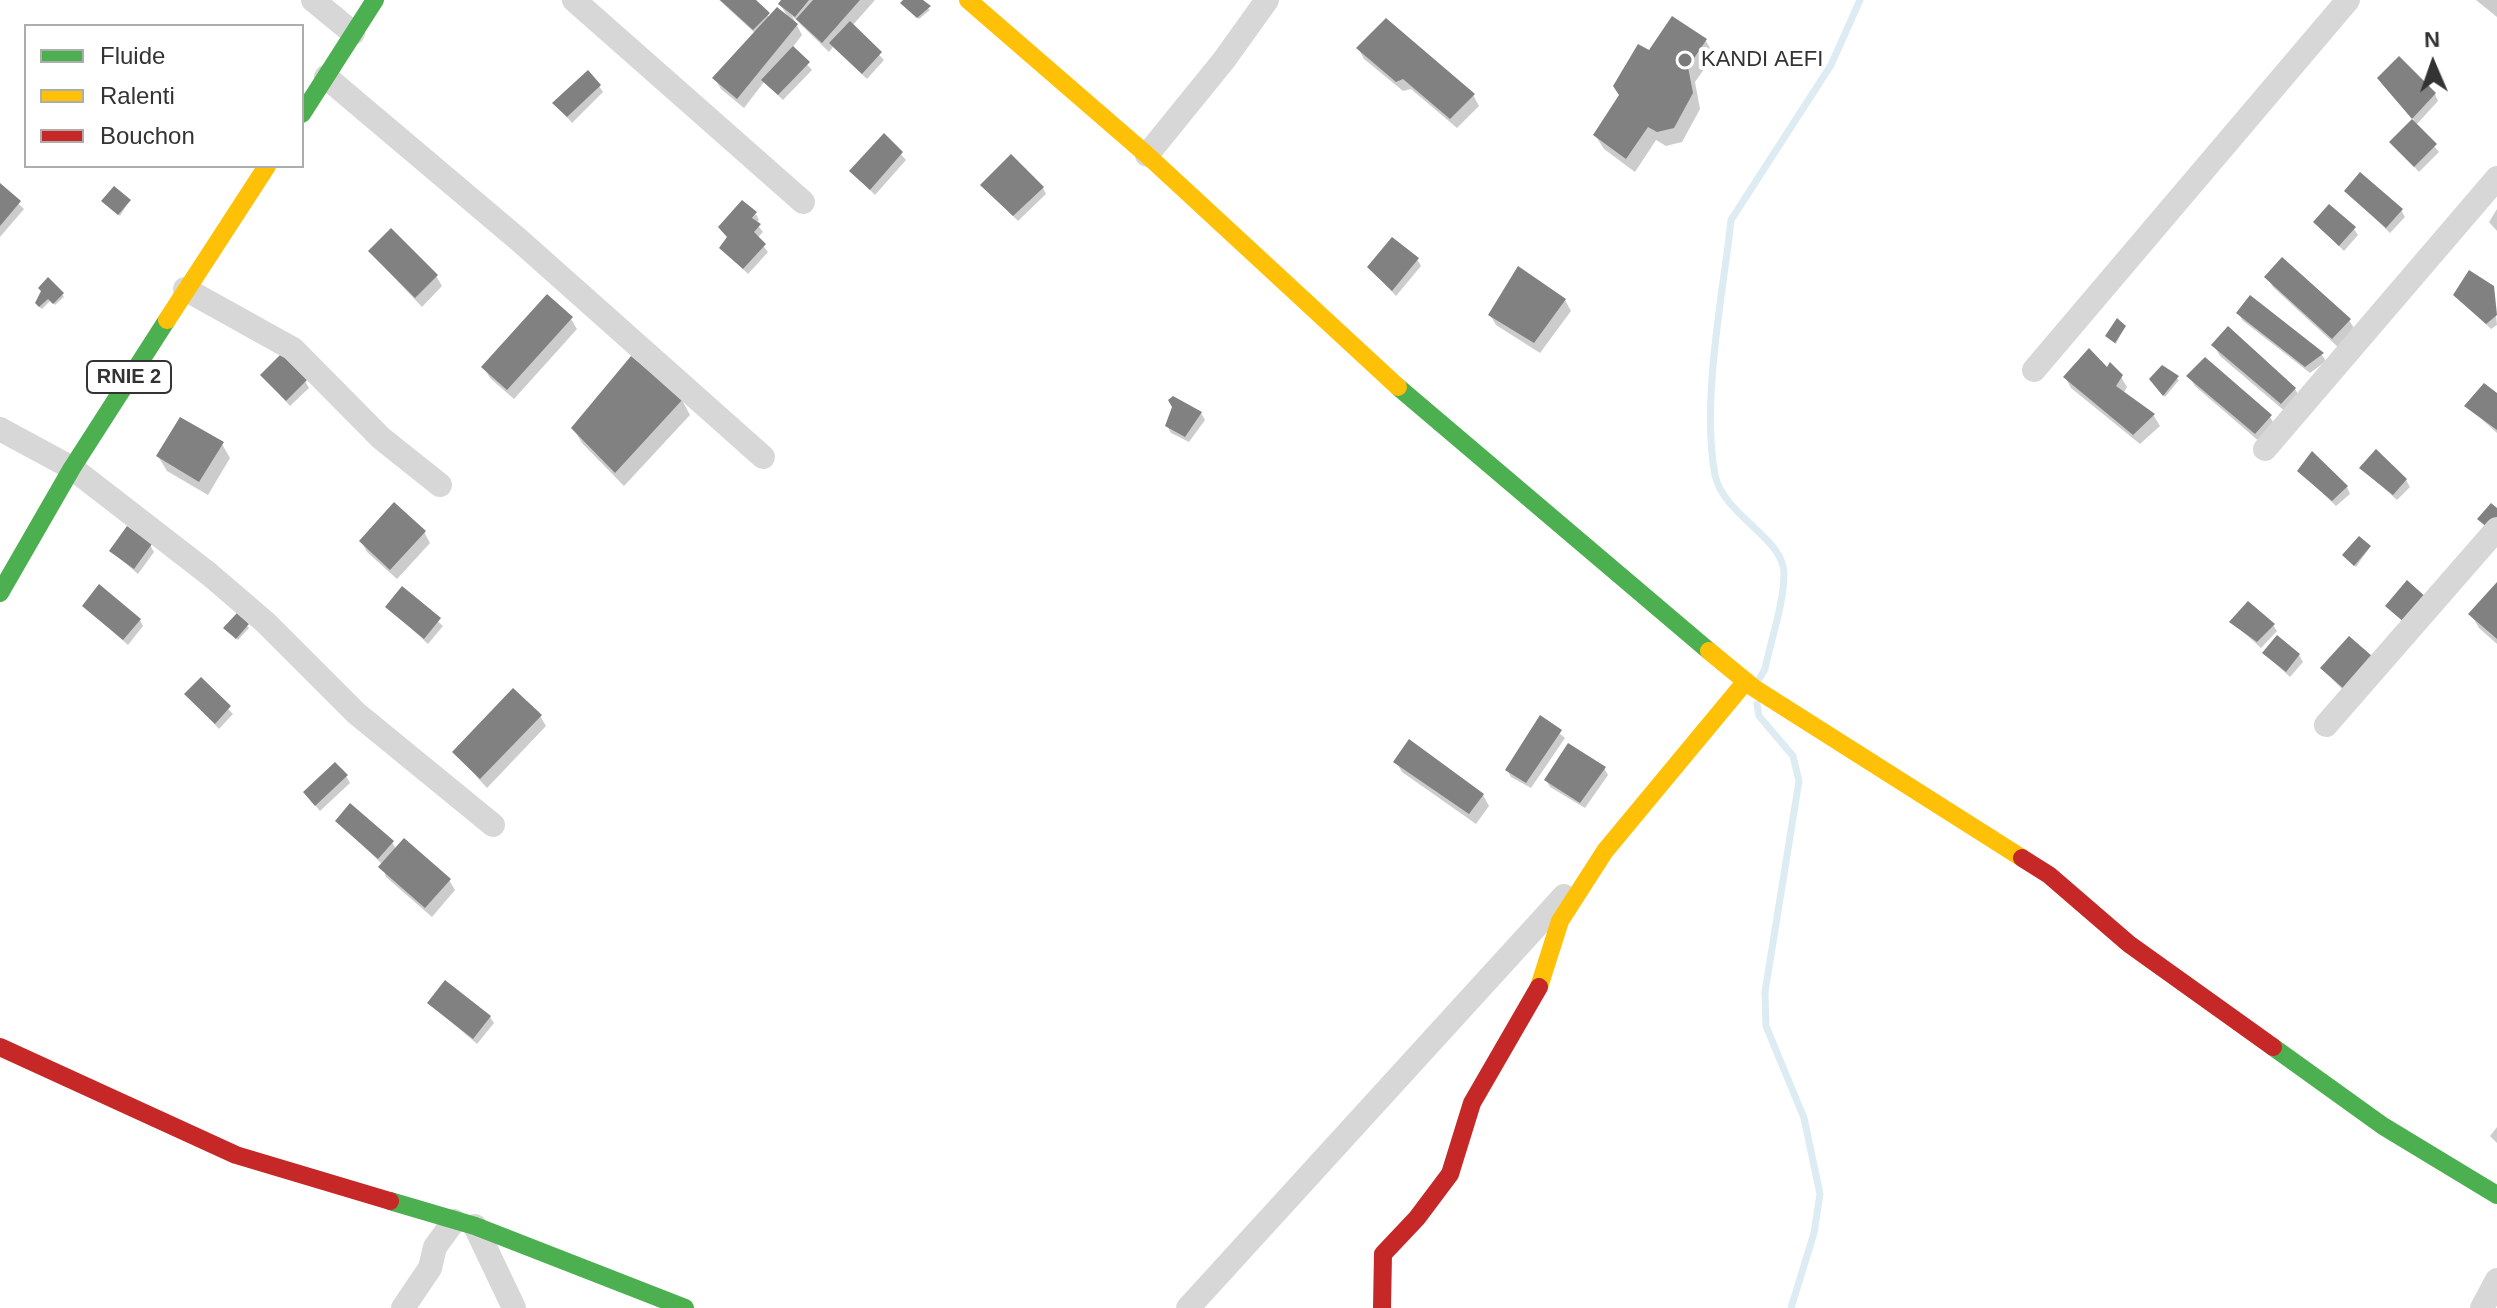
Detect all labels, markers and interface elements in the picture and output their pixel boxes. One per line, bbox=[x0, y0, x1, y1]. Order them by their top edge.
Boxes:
legend bbox=[24, 24, 304, 168]
north arrow bbox=[2393, 24, 2473, 104]
text: N bbox=[2424, 27, 2441, 52]
text: Fluide bbox=[100, 42, 165, 69]
place label: KANDI AEFI bbox=[1701, 47, 1823, 73]
marker: KANDI AEFI bbox=[1676, 51, 1694, 69]
text: Ralenti bbox=[100, 82, 175, 109]
text: Bouchon bbox=[100, 122, 195, 149]
road number: RNIE 2 bbox=[87, 361, 171, 393]

